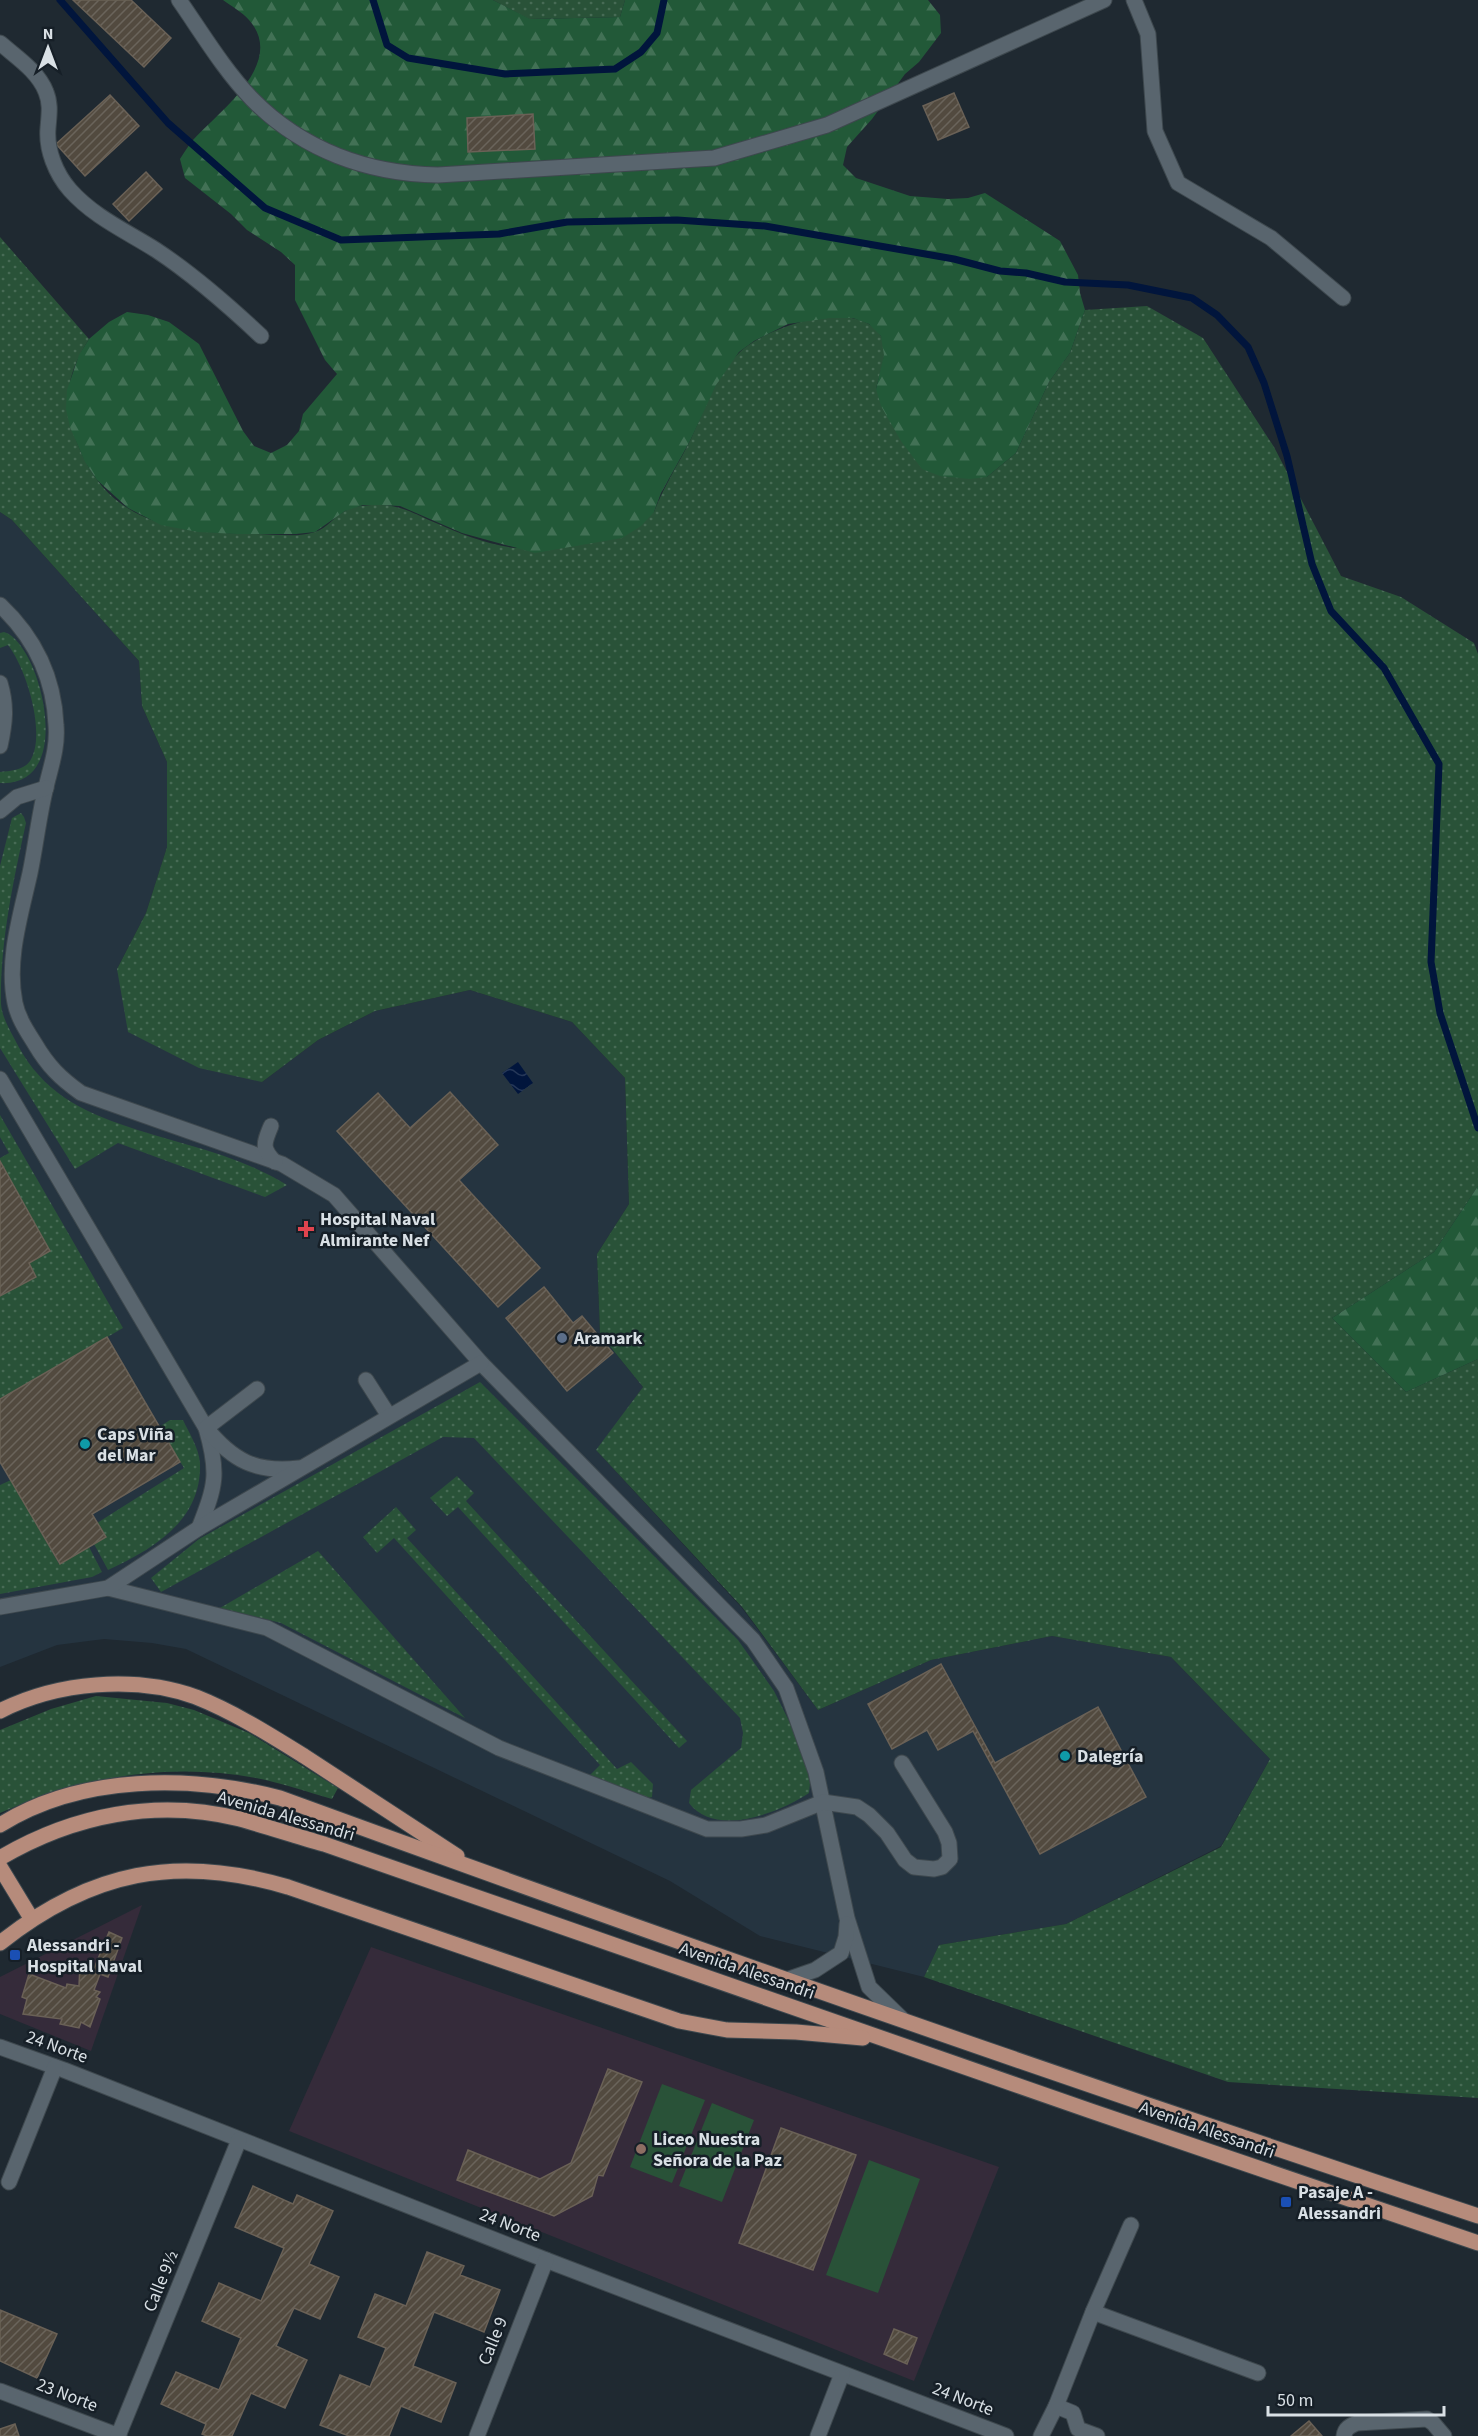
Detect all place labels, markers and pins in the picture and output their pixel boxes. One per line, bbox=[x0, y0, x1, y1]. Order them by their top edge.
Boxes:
place label: Hospital Naval Almirante Nef bbox=[319, 1207, 435, 1253]
marker: Hospital Naval Almirante Nef bbox=[297, 1220, 315, 1238]
place label: Aramark bbox=[573, 1326, 643, 1351]
marker: Aramark bbox=[555, 1331, 569, 1345]
place label: Caps Viña del Mar bbox=[97, 1422, 174, 1468]
marker: Caps Viña del Mar bbox=[78, 1437, 92, 1451]
place label: Dalegría bbox=[1077, 1744, 1143, 1769]
marker: Dalegría bbox=[1058, 1749, 1072, 1763]
place label: Alessandri - Hospital Naval bbox=[26, 1933, 142, 1979]
marker: Alessandri - Hospital Naval bbox=[8, 1948, 22, 1962]
place label: Liceo Nuestra Señora de la Paz bbox=[653, 2127, 782, 2173]
marker: Liceo Nuestra Señora de la Paz bbox=[634, 2142, 648, 2156]
place label: Pasaje A - Alessandri bbox=[1297, 2180, 1381, 2226]
marker: Pasaje A - Alessandri bbox=[1279, 2195, 1293, 2209]

